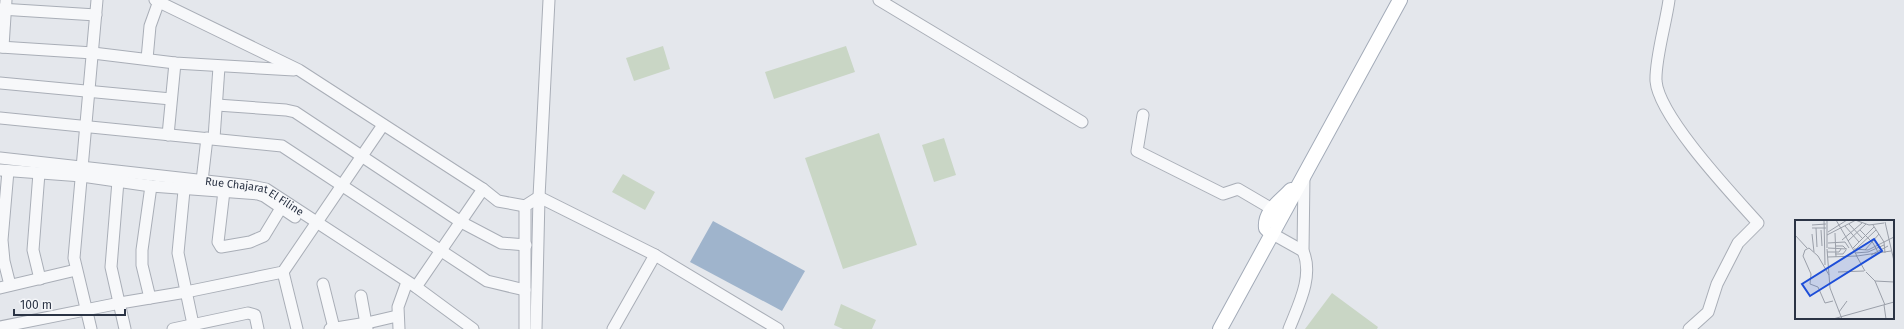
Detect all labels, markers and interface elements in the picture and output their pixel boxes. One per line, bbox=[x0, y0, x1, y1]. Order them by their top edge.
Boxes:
street label: Rue Chajarat El Filine bbox=[204, 175, 306, 219]
inset map bbox=[1795, 220, 1894, 319]
scale bar bbox=[14, 291, 125, 317]
text: 100 m bbox=[20, 298, 52, 312]

